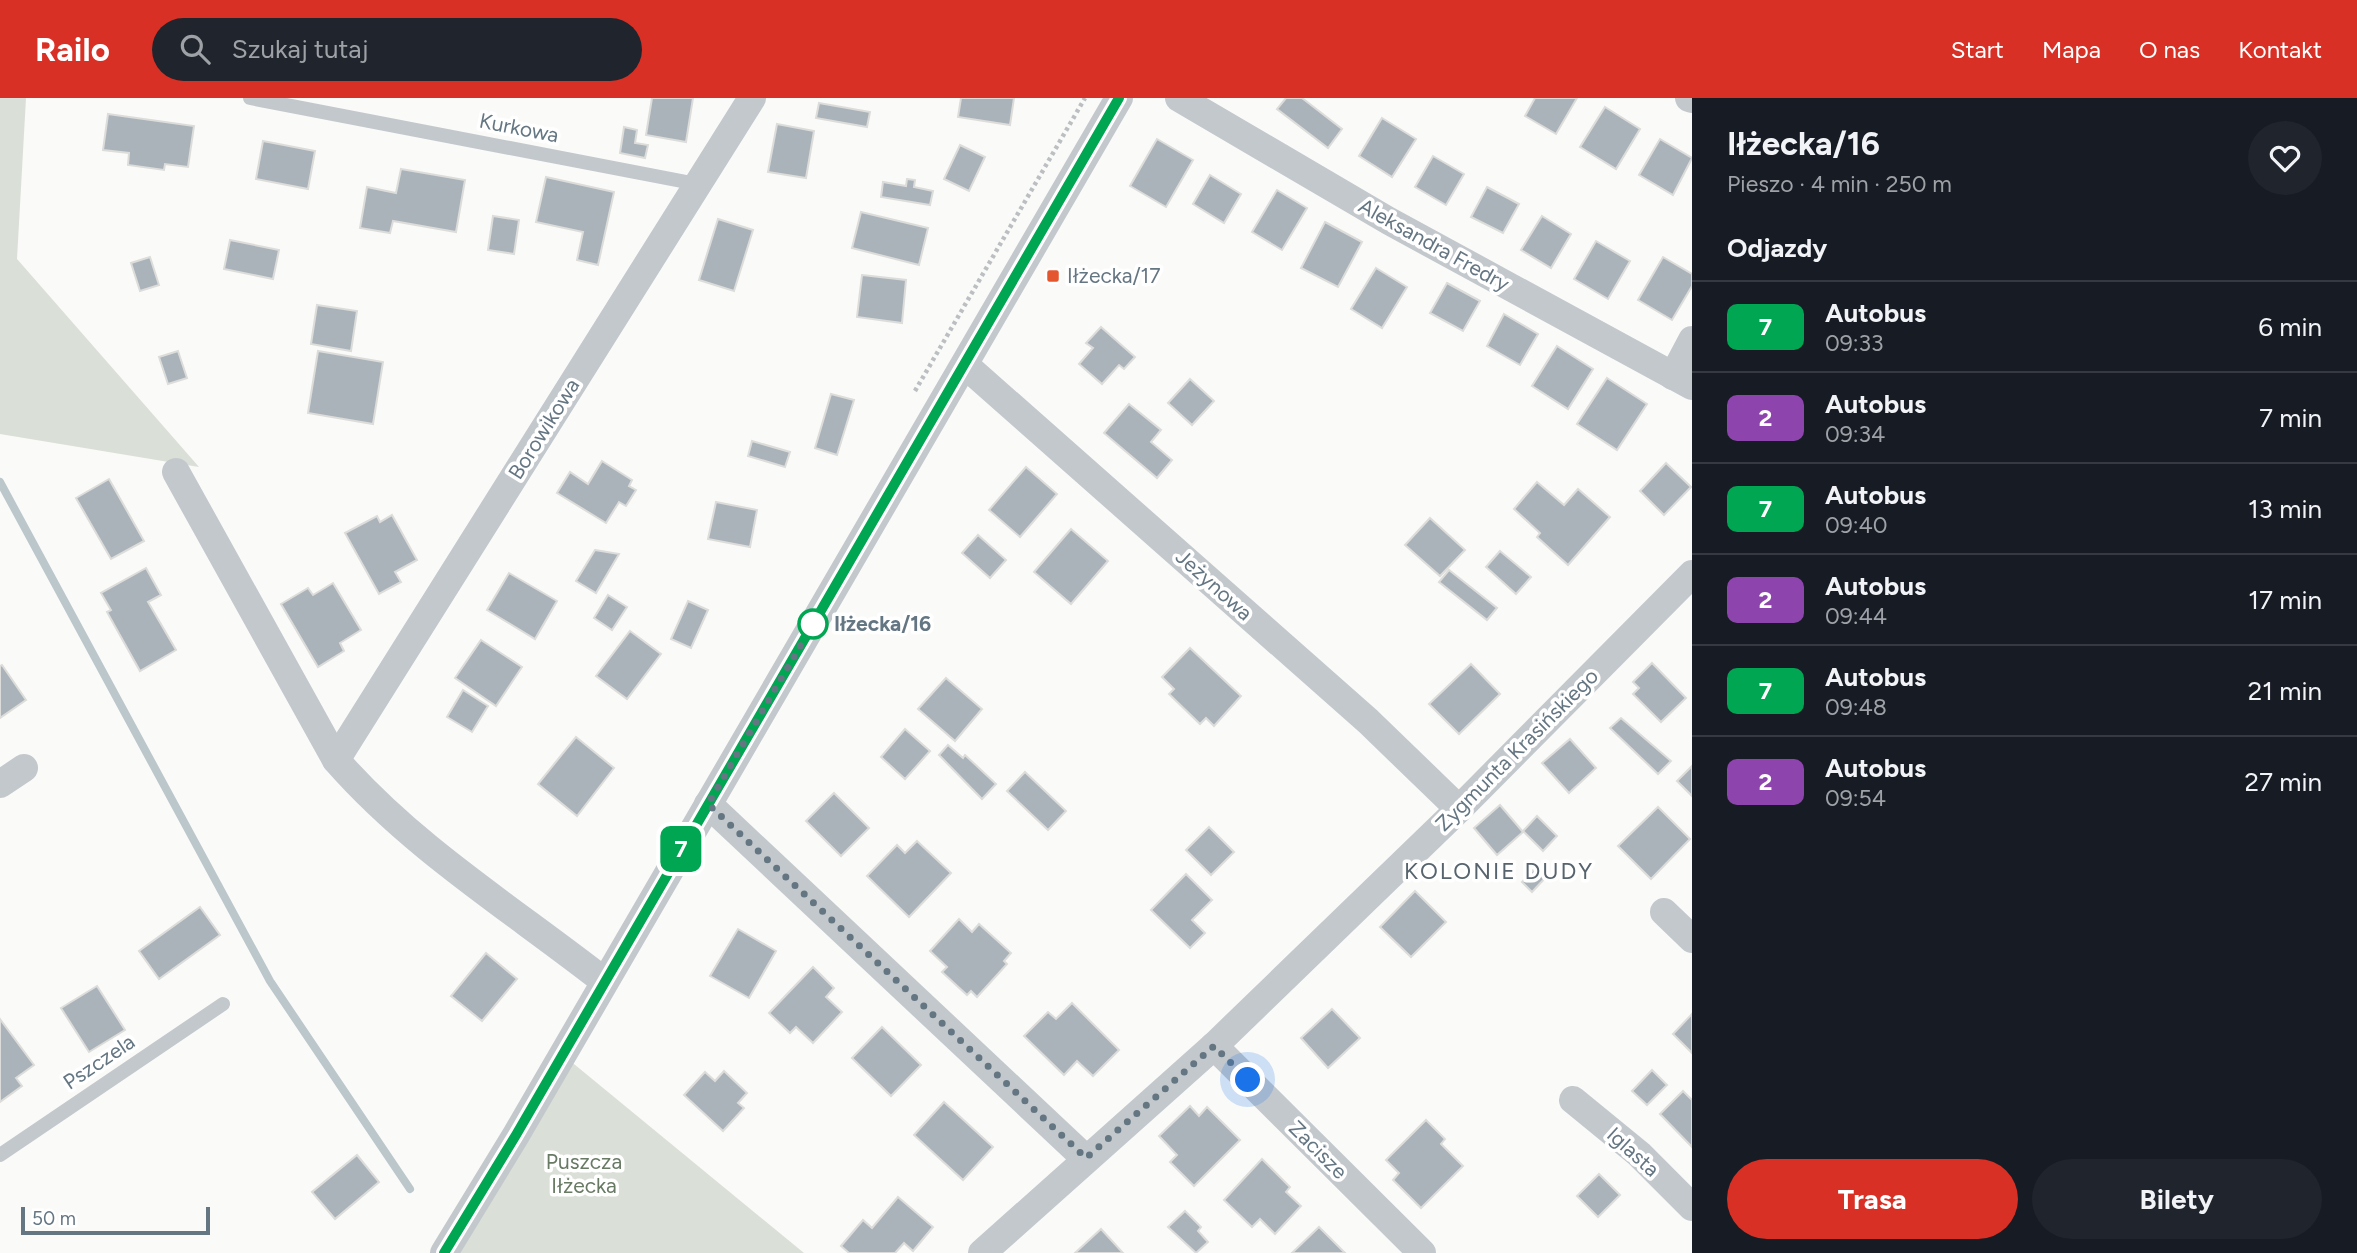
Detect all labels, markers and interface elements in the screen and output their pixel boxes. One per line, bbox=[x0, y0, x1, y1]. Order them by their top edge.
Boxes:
search box bbox=[152, 18, 642, 81]
text: Railo bbox=[35, 30, 110, 69]
icon: search bbox=[176, 30, 214, 68]
text: Szukaj tutaj bbox=[232, 33, 368, 65]
text: Start bbox=[1951, 35, 2004, 64]
text: Mapa bbox=[2042, 35, 2101, 64]
text: O nas bbox=[2139, 35, 2200, 64]
text: Kontakt bbox=[2238, 35, 2322, 64]
street label: Kurkowa bbox=[477, 108, 561, 147]
button: heart bbox=[2248, 121, 2322, 195]
text: Iłżecka/16 bbox=[1727, 124, 1880, 163]
text: Pieszo · 4 min · 250 m bbox=[1727, 170, 1952, 198]
street label: Aleksandra Fredry bbox=[1355, 193, 1514, 296]
text: Odjazdy bbox=[1727, 232, 1827, 264]
place label: Iłżecka/17 bbox=[1067, 263, 1161, 288]
marker: Iłżecka/17 bbox=[1045, 268, 1061, 284]
text: Autobus bbox=[1825, 297, 1926, 329]
text: 6 min bbox=[2258, 311, 2322, 343]
text: 7 bbox=[1759, 312, 1772, 341]
text: 09:33 bbox=[1825, 329, 1884, 357]
street label: Borowikowa bbox=[503, 374, 584, 484]
text: Autobus bbox=[1825, 388, 1926, 420]
text: 7 min bbox=[2259, 402, 2322, 434]
text: 2 bbox=[1759, 403, 1772, 432]
text: 09:34 bbox=[1825, 420, 1885, 448]
text: Autobus bbox=[1825, 479, 1926, 511]
text: 13 min bbox=[2248, 493, 2322, 525]
text: 7 bbox=[1759, 494, 1772, 523]
text: 09:40 bbox=[1825, 511, 1888, 539]
street label: Jeżynowa bbox=[1171, 544, 1258, 625]
text: Autobus bbox=[1825, 570, 1926, 602]
text: 17 min bbox=[2248, 584, 2322, 616]
text: 2 bbox=[1759, 585, 1772, 614]
text: 09:44 bbox=[1825, 602, 1887, 630]
marker: Iłżecka/16 bbox=[798, 609, 828, 639]
place label: Iłżecka/16 bbox=[834, 611, 931, 636]
text: Autobus bbox=[1825, 661, 1926, 693]
street label: Zygmunta Krasińskiego bbox=[1430, 663, 1603, 836]
text: 21 min bbox=[2248, 675, 2322, 707]
text: 7 bbox=[1759, 676, 1772, 705]
text: 09:48 bbox=[1825, 693, 1887, 721]
text: Autobus bbox=[1825, 752, 1926, 784]
text: 27 min bbox=[2244, 766, 2322, 798]
text: 2 bbox=[1759, 767, 1772, 796]
text: 09:54 bbox=[1825, 784, 1886, 812]
line badge: 7 bbox=[658, 826, 704, 872]
text: 7 bbox=[674, 834, 688, 863]
district label: KOLONIE DUDY bbox=[1404, 857, 1594, 885]
street label: Pszczela bbox=[58, 1029, 139, 1094]
your location bbox=[1230, 1062, 1265, 1097]
street label: Zacisze bbox=[1284, 1115, 1353, 1184]
street label: Iglasta bbox=[1602, 1122, 1665, 1182]
park label: Puszcza Iłżecka bbox=[546, 1149, 622, 1198]
button: Trasa bbox=[1727, 1159, 2018, 1239]
button: Bilety bbox=[2032, 1159, 2322, 1239]
scale bar bbox=[21, 1204, 210, 1236]
text: 50 m bbox=[32, 1207, 76, 1230]

